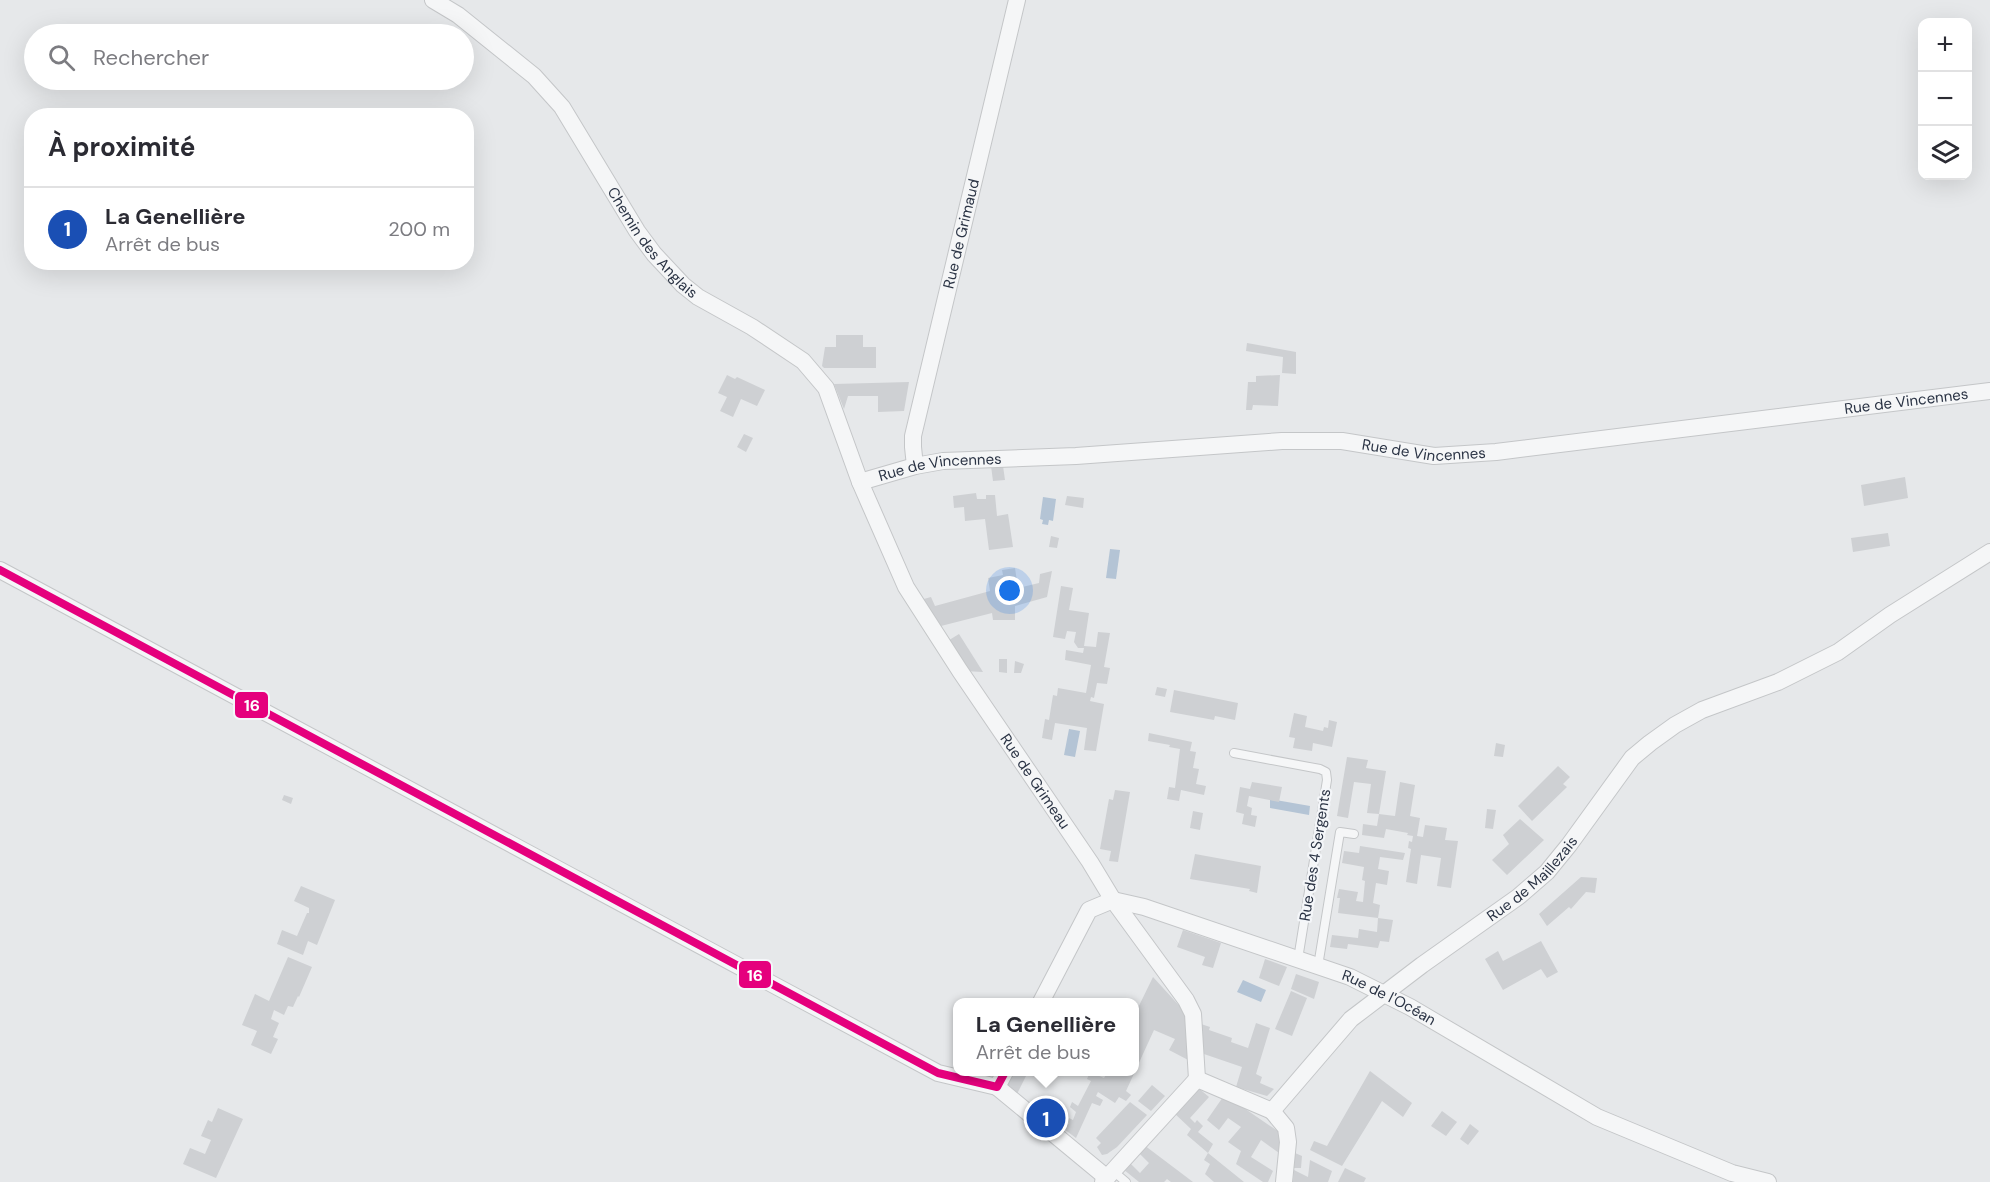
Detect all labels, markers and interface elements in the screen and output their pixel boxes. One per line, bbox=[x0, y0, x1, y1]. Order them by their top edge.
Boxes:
map controls bbox=[1918, 18, 1972, 180]
button: + bbox=[1918, 18, 1972, 72]
search box bbox=[24, 24, 474, 90]
icon: search bbox=[45, 41, 78, 74]
text: Rechercher bbox=[93, 43, 209, 72]
button: − bbox=[1918, 72, 1972, 126]
button: layers bbox=[1918, 126, 1972, 180]
text: À proximité bbox=[48, 130, 195, 164]
street label: Rue de Grimaud bbox=[939, 177, 984, 291]
street label: Chemin des Anglais bbox=[603, 183, 702, 303]
text: La Genellière bbox=[105, 202, 246, 231]
text: 1 bbox=[64, 216, 71, 242]
text: 200 m bbox=[388, 216, 450, 242]
text: Arrêt de bus bbox=[105, 231, 220, 257]
street label: Rue de Vincennes bbox=[1843, 384, 1969, 419]
street label: Rue de Vincennes bbox=[1360, 434, 1486, 466]
street label: Rue de Vincennes bbox=[876, 449, 1002, 486]
your location bbox=[995, 576, 1024, 605]
line badge: 16 bbox=[234, 691, 269, 719]
text: 16 bbox=[244, 695, 260, 716]
street label: Rue de Grimeau bbox=[996, 730, 1075, 833]
street label: Rue des 4 Sergents bbox=[1295, 787, 1335, 923]
street label: Rue de Maillezais bbox=[1483, 832, 1582, 926]
line badge: 16 bbox=[738, 960, 772, 989]
text: 16 bbox=[747, 965, 763, 986]
street label: Rue de l'Océan bbox=[1339, 965, 1440, 1030]
popup bbox=[953, 998, 1139, 1076]
text: La Genellière bbox=[976, 1010, 1116, 1039]
text: Arrêt de bus bbox=[976, 1039, 1091, 1065]
pin: 1 bbox=[1026, 1096, 1066, 1140]

